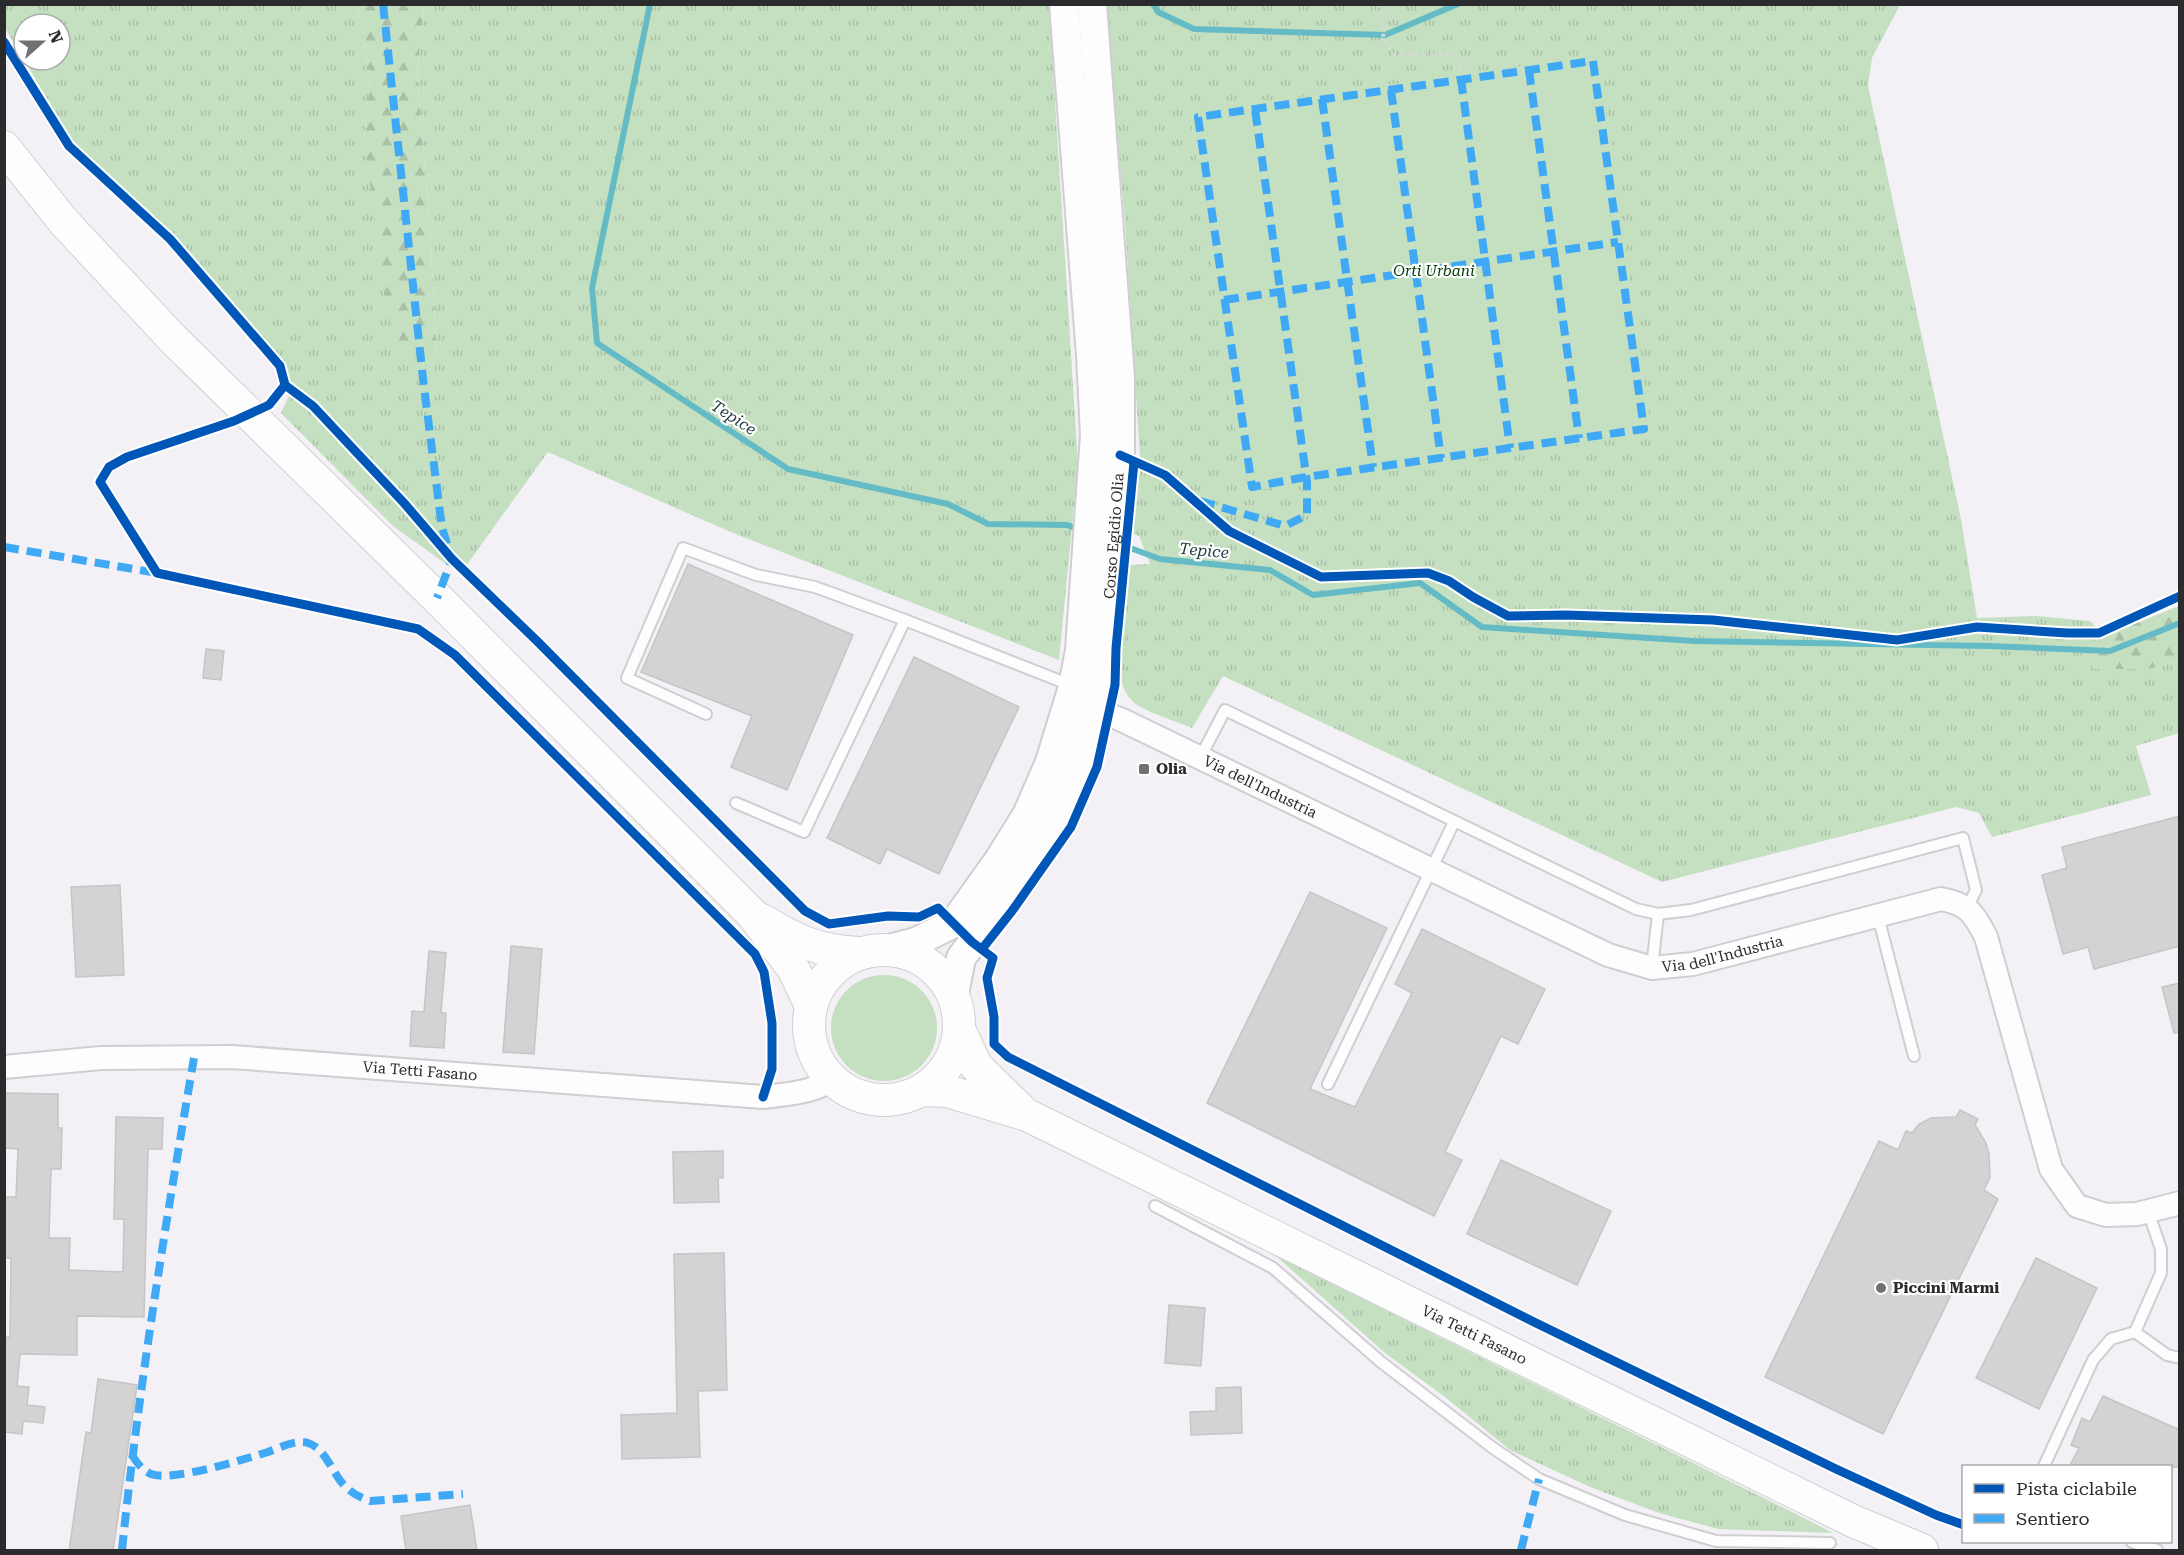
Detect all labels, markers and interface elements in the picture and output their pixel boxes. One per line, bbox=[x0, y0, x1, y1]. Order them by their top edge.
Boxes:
north arrow bbox=[12, 12, 72, 72]
text: N bbox=[44, 28, 67, 46]
park label: Orti Urbani bbox=[1393, 262, 1475, 280]
water label: Tepice bbox=[708, 396, 760, 439]
street label: Corso Egidio Olia bbox=[1100, 472, 1128, 600]
water label: Tepice bbox=[1178, 539, 1230, 562]
street label: Via dell'Industria bbox=[1200, 752, 1320, 822]
place label: Olia bbox=[1156, 760, 1187, 778]
marker: Olia bbox=[1137, 762, 1151, 776]
street label: Via dell'Industria bbox=[1661, 932, 1785, 976]
street label: Via Tetti Fasano bbox=[362, 1058, 478, 1084]
place label: Piccini Marmi bbox=[1893, 1279, 1999, 1297]
marker: Piccini Marmi bbox=[1874, 1281, 1888, 1295]
street label: Via Tetti Fasano bbox=[1419, 1301, 1530, 1368]
legend bbox=[1962, 1465, 2172, 1543]
text: Pista ciclabile bbox=[2016, 1478, 2137, 1499]
text: Sentiero bbox=[2016, 1508, 2090, 1529]

